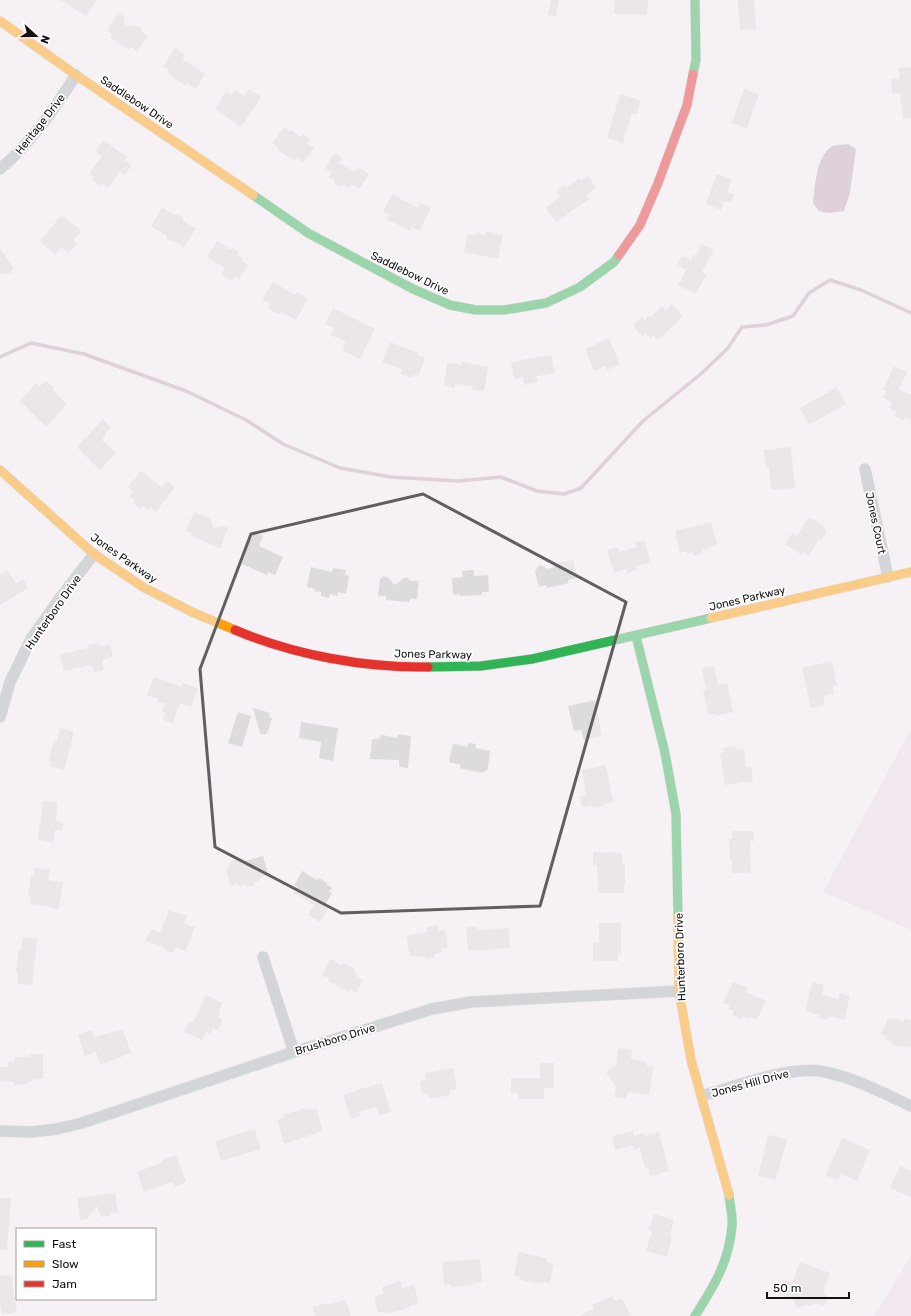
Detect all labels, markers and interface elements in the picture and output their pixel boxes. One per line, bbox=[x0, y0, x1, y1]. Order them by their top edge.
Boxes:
north arrow bbox=[16, 16, 56, 56]
text: N bbox=[37, 33, 52, 46]
street label: Saddlebow Drive bbox=[98, 73, 176, 132]
street label: Heritage Drive bbox=[13, 91, 68, 157]
street label: Saddlebow Drive bbox=[369, 249, 451, 298]
street label: Jones Court bbox=[863, 491, 889, 556]
street label: Jones Parkway bbox=[88, 531, 159, 586]
street label: Hunterboro Drive bbox=[23, 572, 84, 652]
street label: Jones Parkway bbox=[708, 583, 787, 614]
street label: Jones Parkway bbox=[394, 647, 472, 662]
street label: Hunterboro Drive bbox=[672, 913, 689, 1001]
street label: Brushboro Drive bbox=[294, 1021, 377, 1058]
street label: Jones Hill Drive bbox=[710, 1067, 790, 1100]
legend bbox=[16, 1228, 156, 1300]
text: Fast bbox=[52, 1237, 76, 1251]
text: Slow bbox=[52, 1257, 79, 1271]
scale bar bbox=[767, 1274, 849, 1300]
text: Jam bbox=[52, 1277, 77, 1291]
text: 50 m bbox=[773, 1281, 801, 1295]

